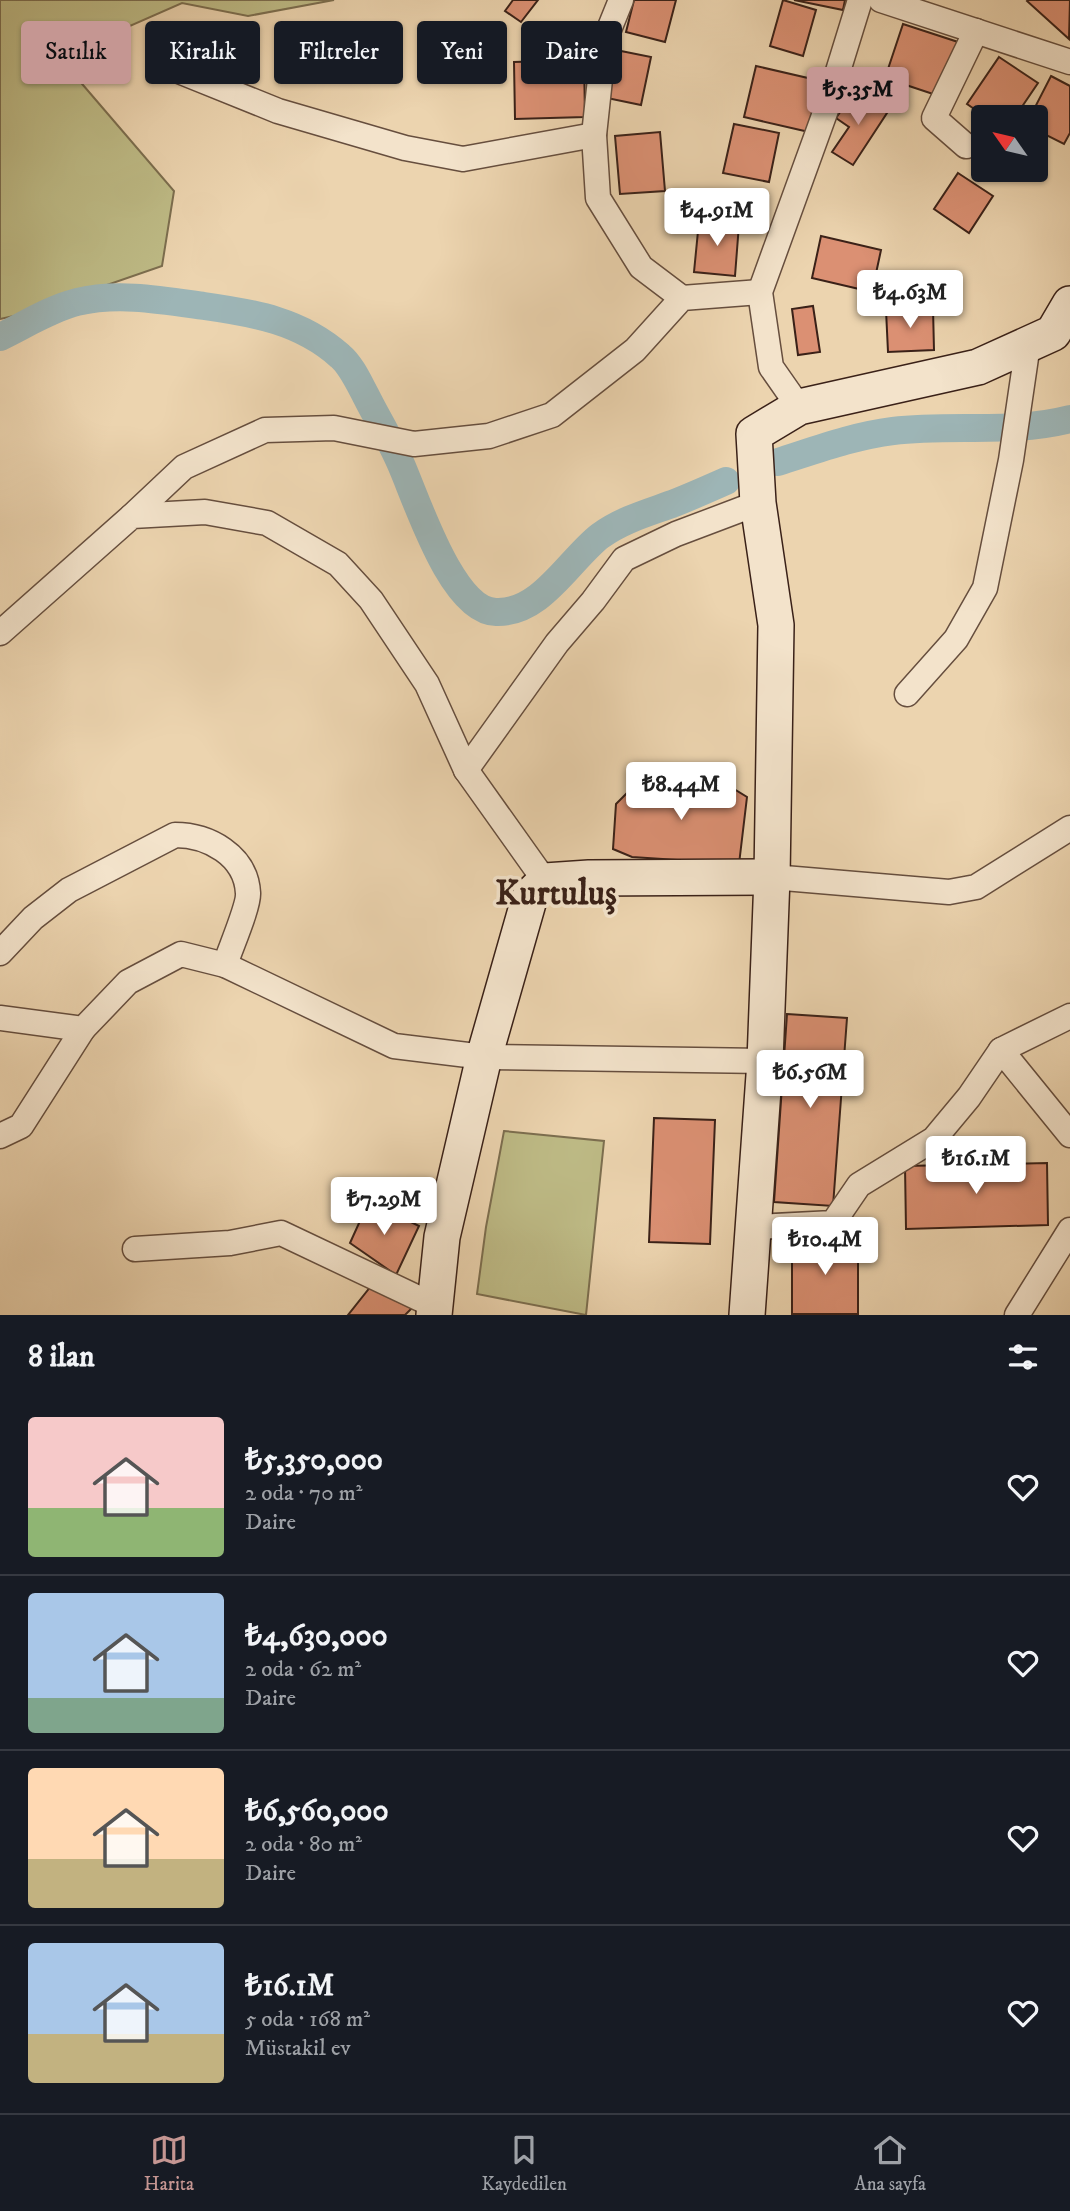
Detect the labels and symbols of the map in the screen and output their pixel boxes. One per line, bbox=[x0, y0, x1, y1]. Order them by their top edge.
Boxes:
pin: ₺5.35M bbox=[801, 68, 915, 127]
north arrow bbox=[971, 105, 1048, 182]
pin: ₺4.91M bbox=[660, 188, 774, 248]
pin: ₺4.63M bbox=[853, 270, 967, 330]
pin: ₺8.44M bbox=[624, 762, 738, 822]
district label: Kurtuluş bbox=[495, 872, 617, 916]
pin: ₺6.56M bbox=[753, 1050, 867, 1110]
pin: ₺16.1M bbox=[919, 1136, 1033, 1196]
pin: ₺7.29M bbox=[327, 1178, 441, 1237]
pin: ₺10.4M bbox=[768, 1218, 882, 1277]

